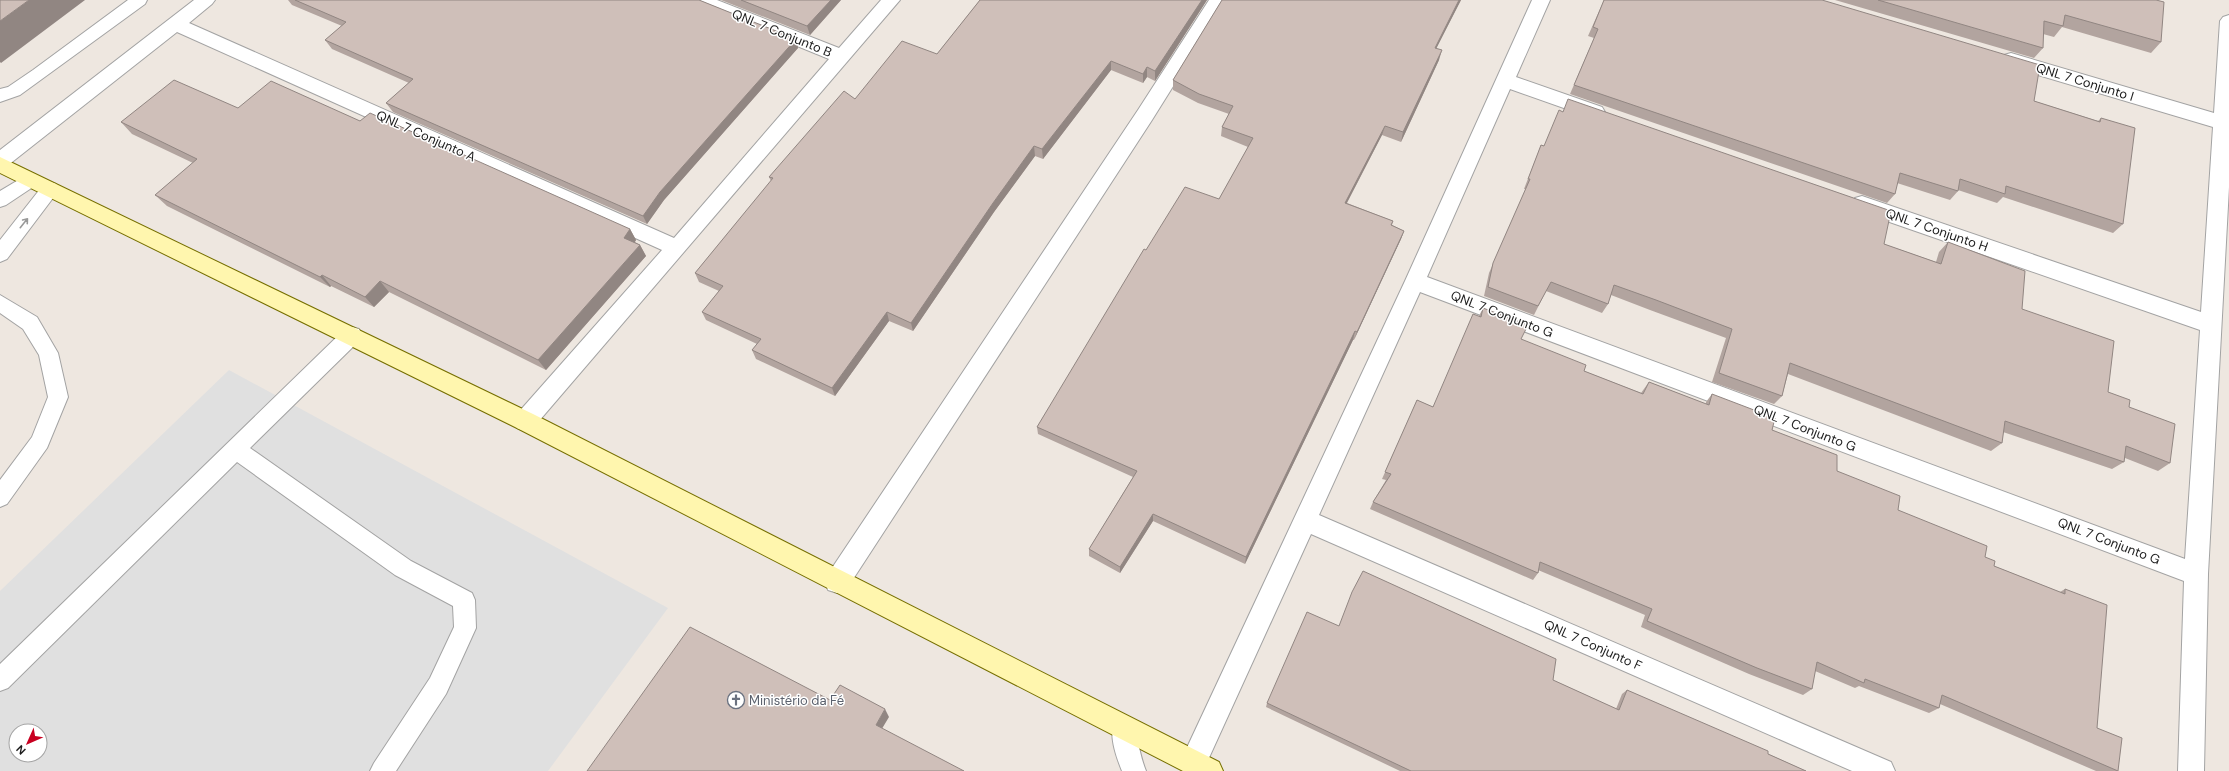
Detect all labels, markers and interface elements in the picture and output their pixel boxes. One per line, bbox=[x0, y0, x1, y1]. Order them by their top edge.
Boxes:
street label: QNL 7 Conjunto B bbox=[730, 5, 835, 61]
street label: QNL 7 Conjunto I bbox=[2034, 59, 2136, 105]
street label: QNL 7 Conjunto A bbox=[374, 106, 479, 166]
street label: QNL 7 Conjunto H bbox=[1884, 205, 1990, 255]
one-way arrow bbox=[20, 218, 29, 228]
street label: QNL 7 Conjunto G bbox=[1448, 287, 1556, 341]
street label: QNL 7 Conjunto G bbox=[1751, 401, 1859, 455]
street label: QNL 7 Conjunto G bbox=[2055, 514, 2163, 568]
street label: QNL 7 Conjunto F bbox=[1541, 616, 1645, 674]
church icon: Ministério da Fé bbox=[726, 690, 746, 710]
place label: Ministério da Fé bbox=[749, 692, 844, 709]
north arrow bbox=[8, 723, 48, 763]
text: N bbox=[13, 742, 29, 758]

